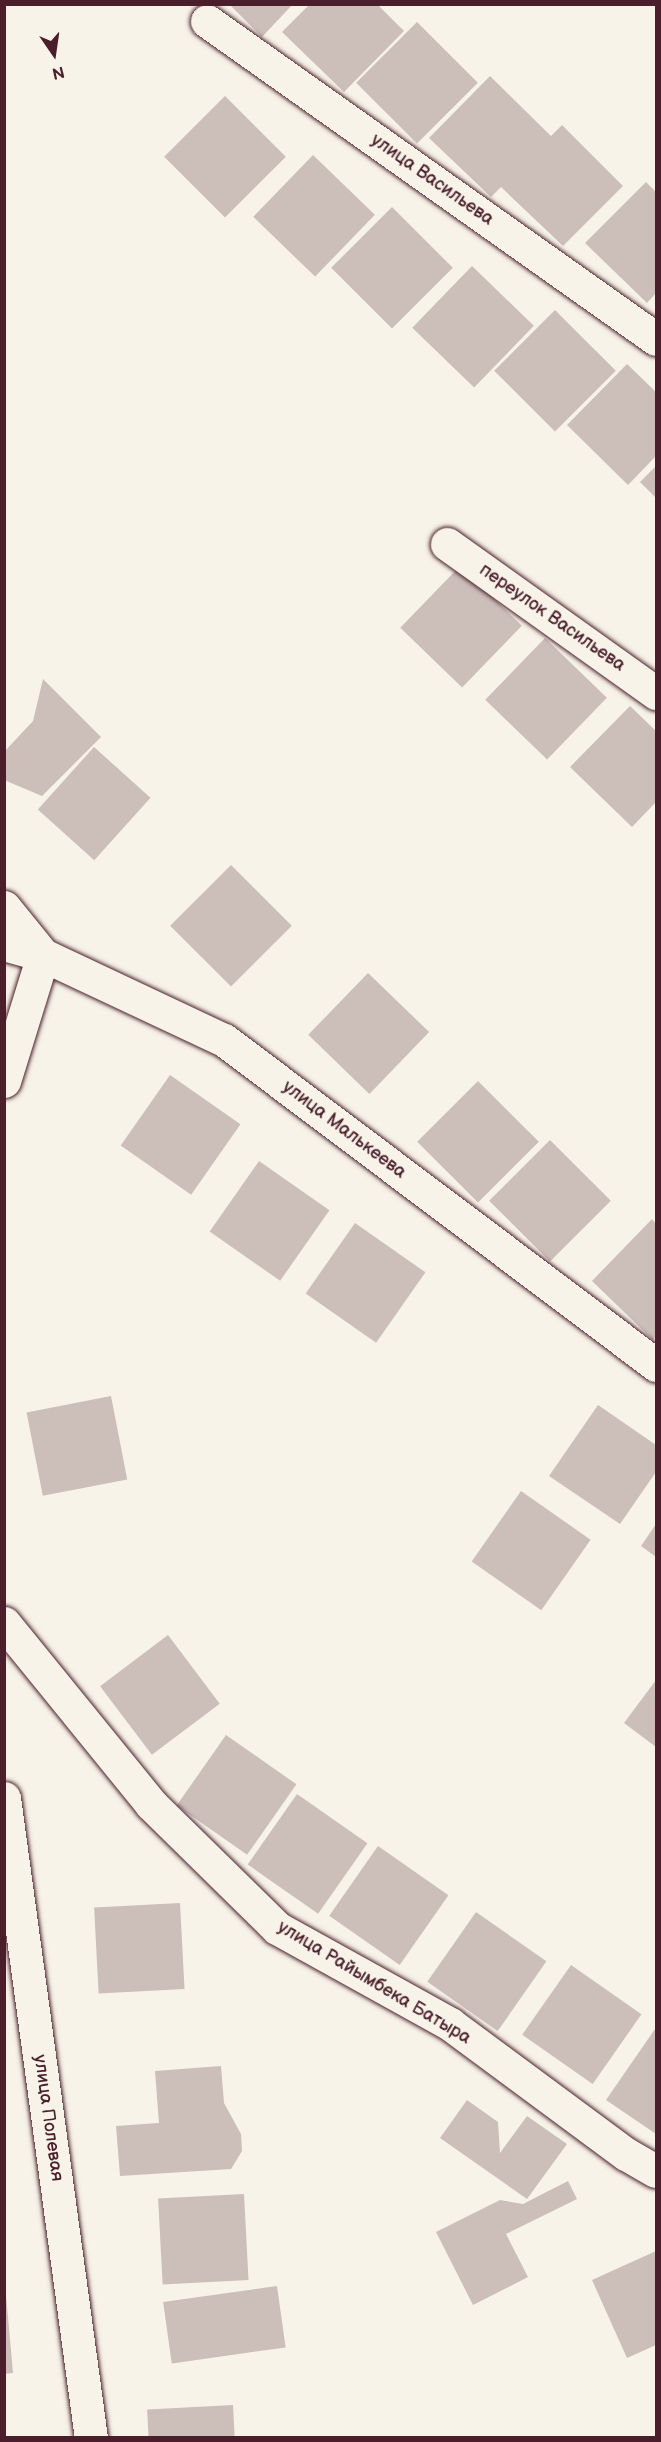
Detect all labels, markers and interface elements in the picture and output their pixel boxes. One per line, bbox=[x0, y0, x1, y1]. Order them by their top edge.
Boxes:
north arrow bbox=[24, 24, 84, 84]
text: N bbox=[50, 61, 66, 83]
street label: улица Васильева bbox=[366, 130, 498, 230]
street label: переулок Васильева bbox=[475, 559, 629, 677]
street label: улица Малькеева bbox=[278, 1076, 410, 1184]
street label: улица Райымбека Батыра bbox=[273, 1917, 475, 2049]
street label: улица Полевая bbox=[28, 2053, 68, 2183]

